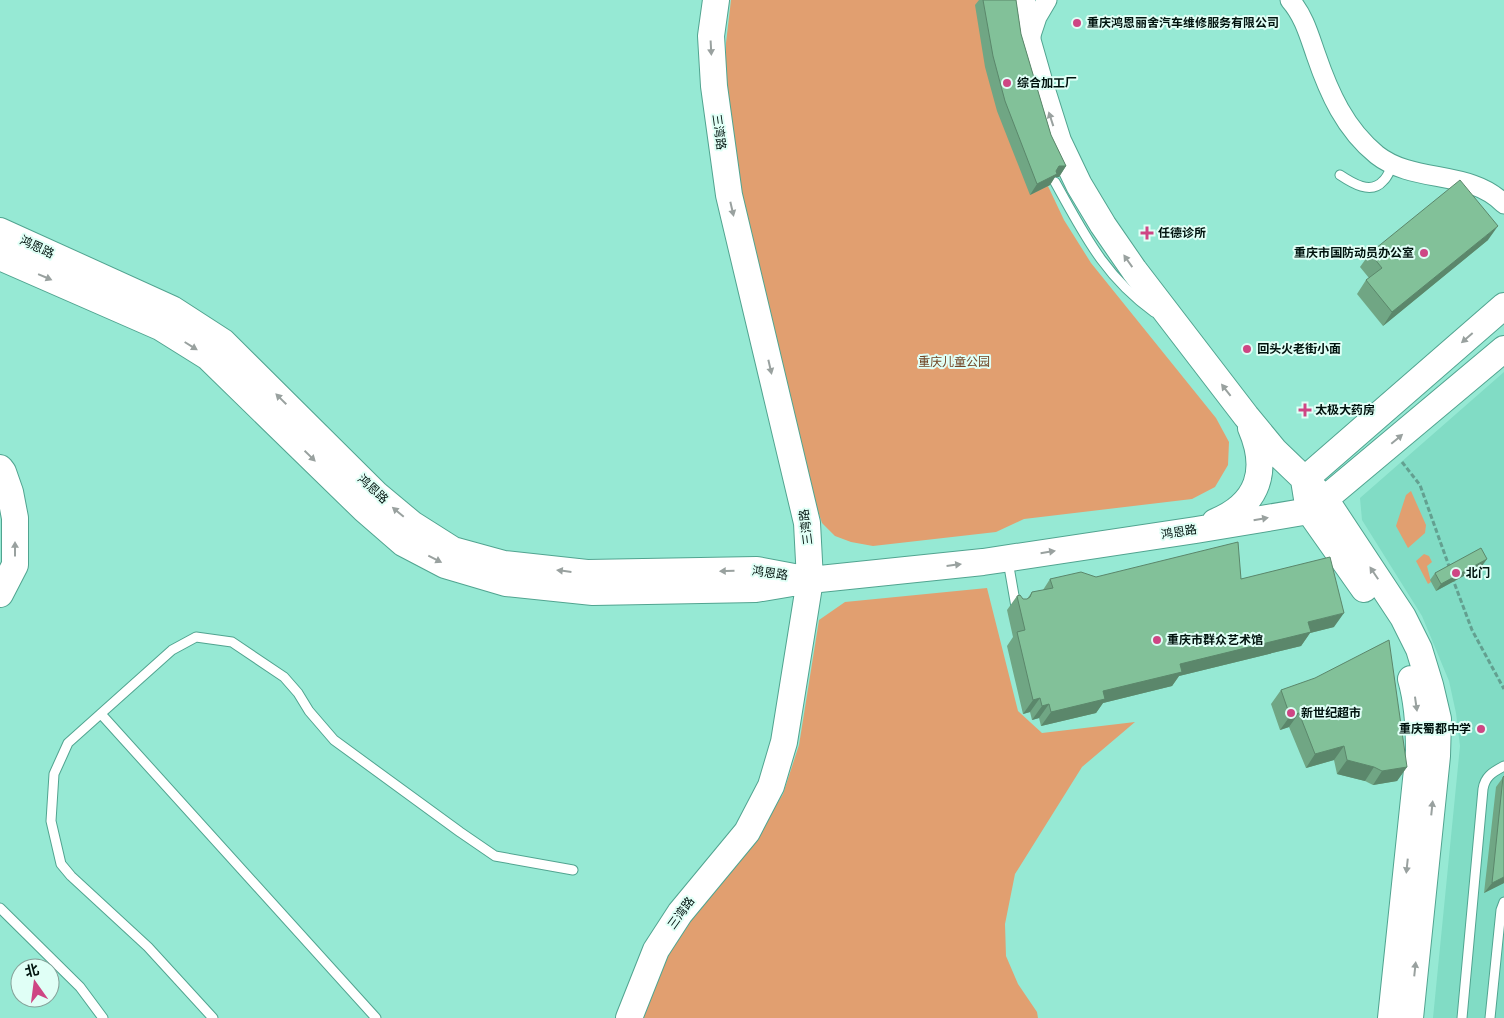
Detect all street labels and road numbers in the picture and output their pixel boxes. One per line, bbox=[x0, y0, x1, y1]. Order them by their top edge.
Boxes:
street label: 三湾路 bbox=[710, 113, 728, 151]
street label: 鸿恩路 bbox=[18, 233, 56, 261]
street label: 鸿恩路 bbox=[355, 472, 391, 506]
street label: 三湾路 bbox=[797, 508, 815, 546]
street label: 鸿恩路 bbox=[1160, 522, 1198, 542]
street label: 鸿恩路 bbox=[751, 564, 789, 582]
street label: 三湾路 bbox=[665, 894, 697, 932]

